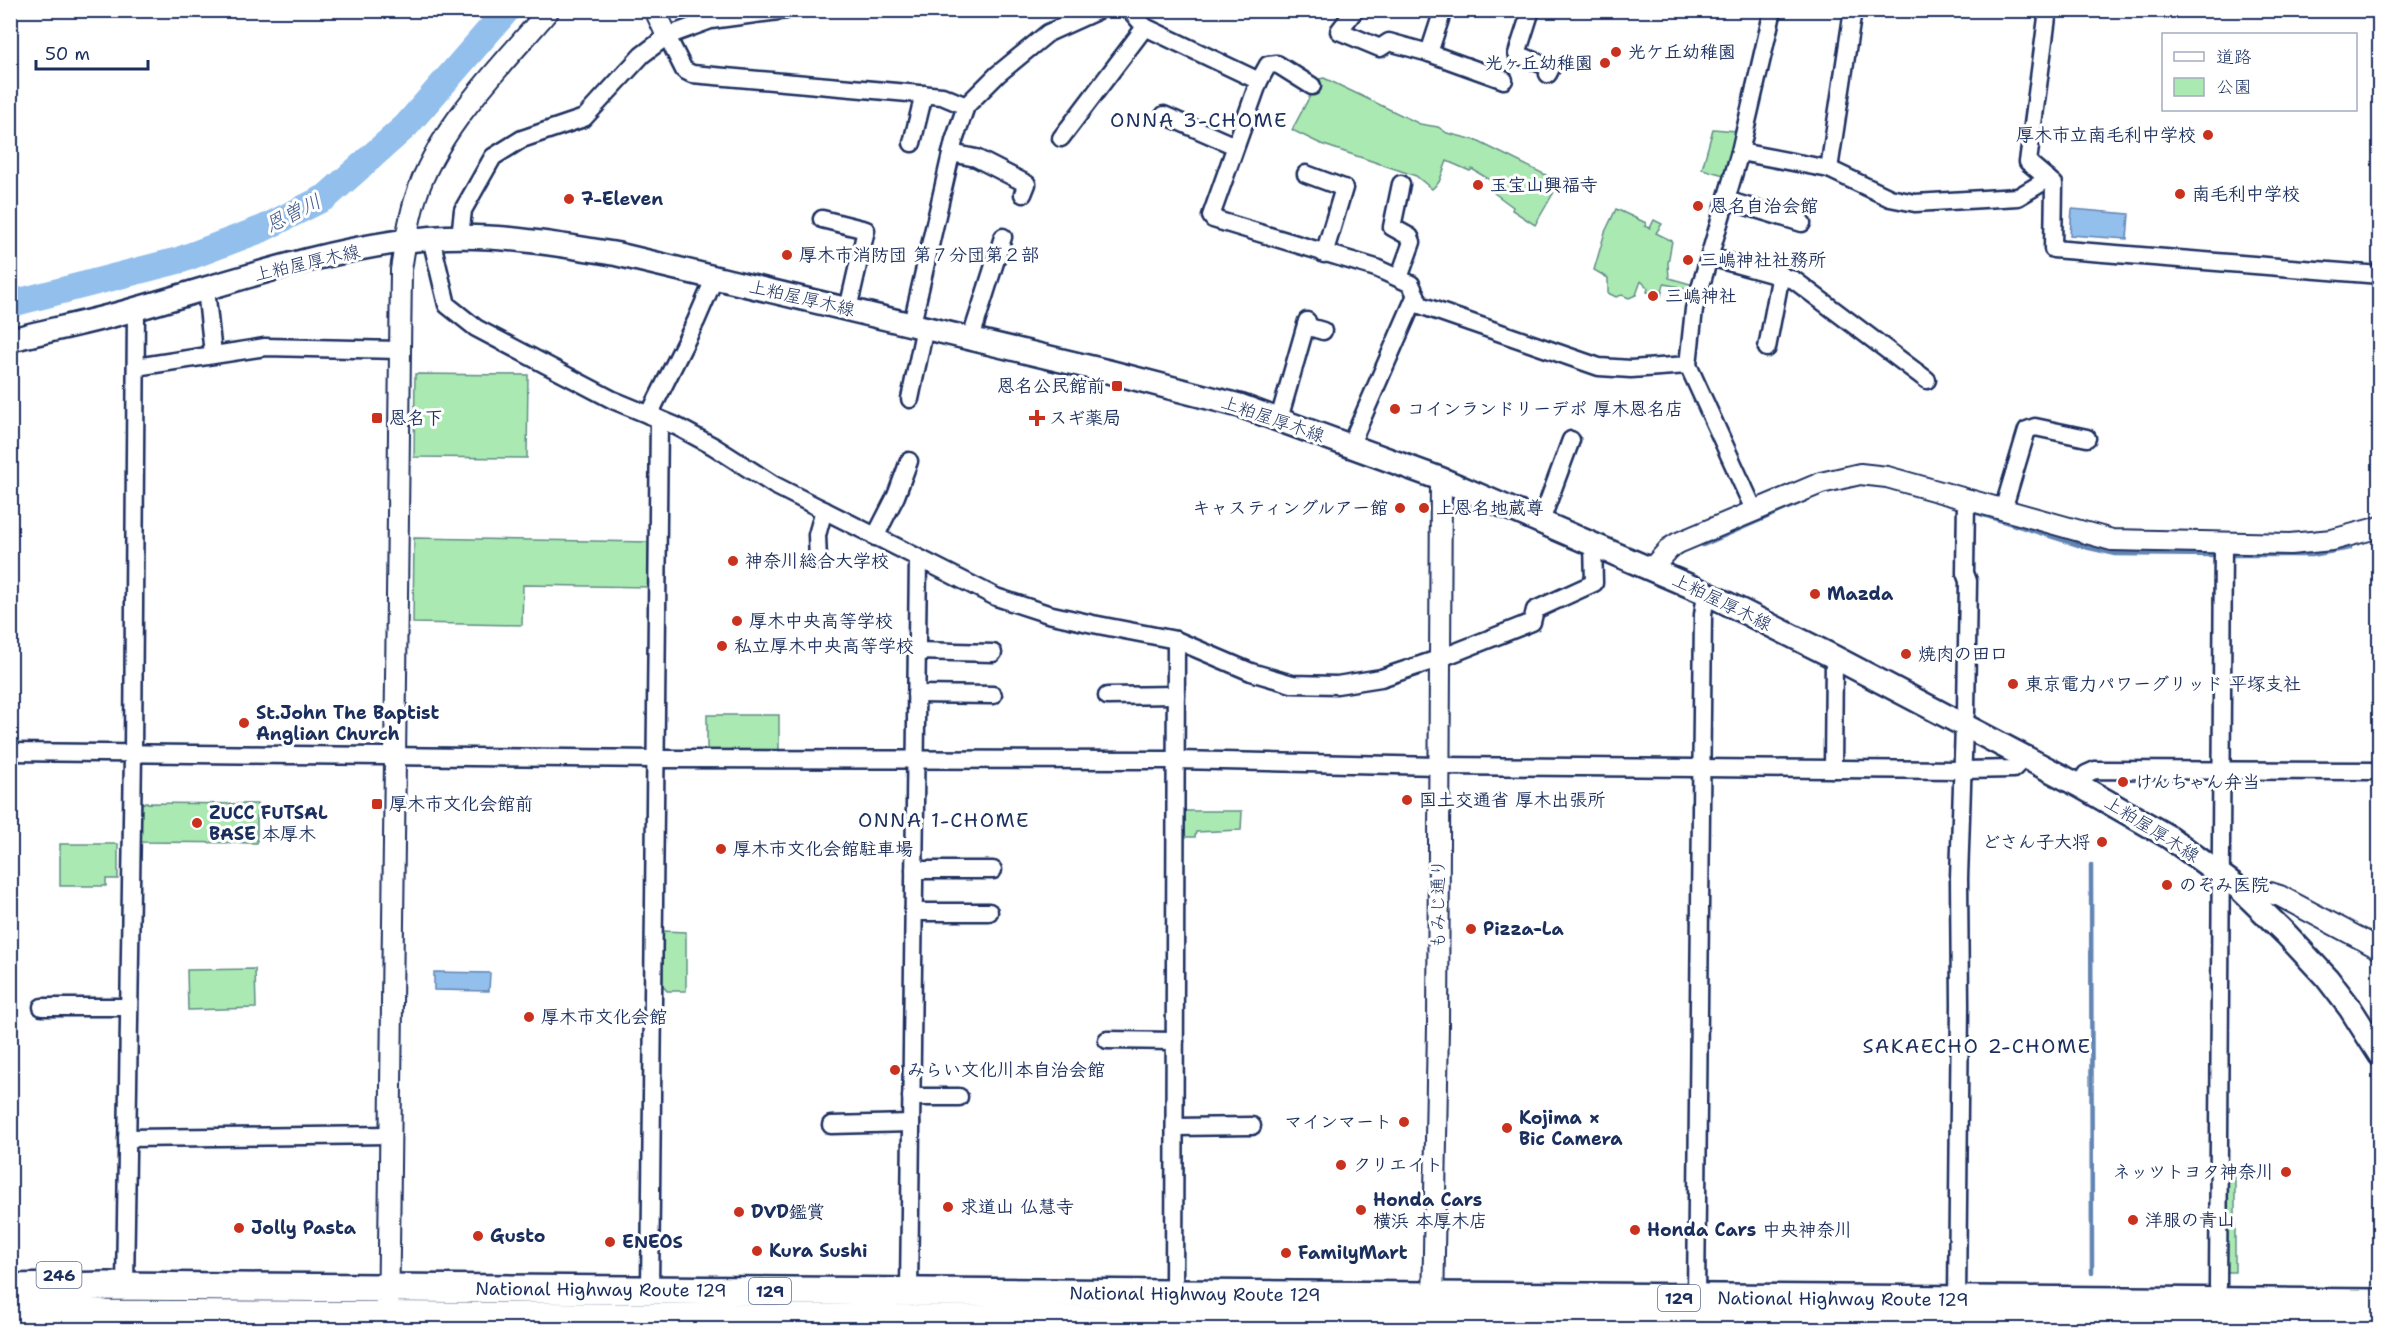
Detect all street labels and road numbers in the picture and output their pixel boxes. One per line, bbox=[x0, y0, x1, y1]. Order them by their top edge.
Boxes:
street label: 上粕屋厚木線 bbox=[252, 239, 362, 287]
street label: 上粕屋厚木線 bbox=[747, 274, 857, 322]
street label: 上粕屋厚木線 bbox=[1218, 390, 1328, 448]
street label: 上粕屋厚木線 bbox=[1668, 568, 1776, 636]
street label: 上粕屋厚木線 bbox=[2100, 790, 2204, 868]
street label: もみじ通り bbox=[1426, 859, 1450, 949]
road number: 246 bbox=[36, 1262, 82, 1288]
street label: National Highway Route 129 bbox=[475, 1277, 727, 1303]
road number: 129 bbox=[749, 1278, 791, 1304]
street label: National Highway Route 129 bbox=[1069, 1281, 1321, 1307]
road number: 129 bbox=[1658, 1285, 1700, 1311]
street label: National Highway Route 129 bbox=[1717, 1286, 1969, 1312]

